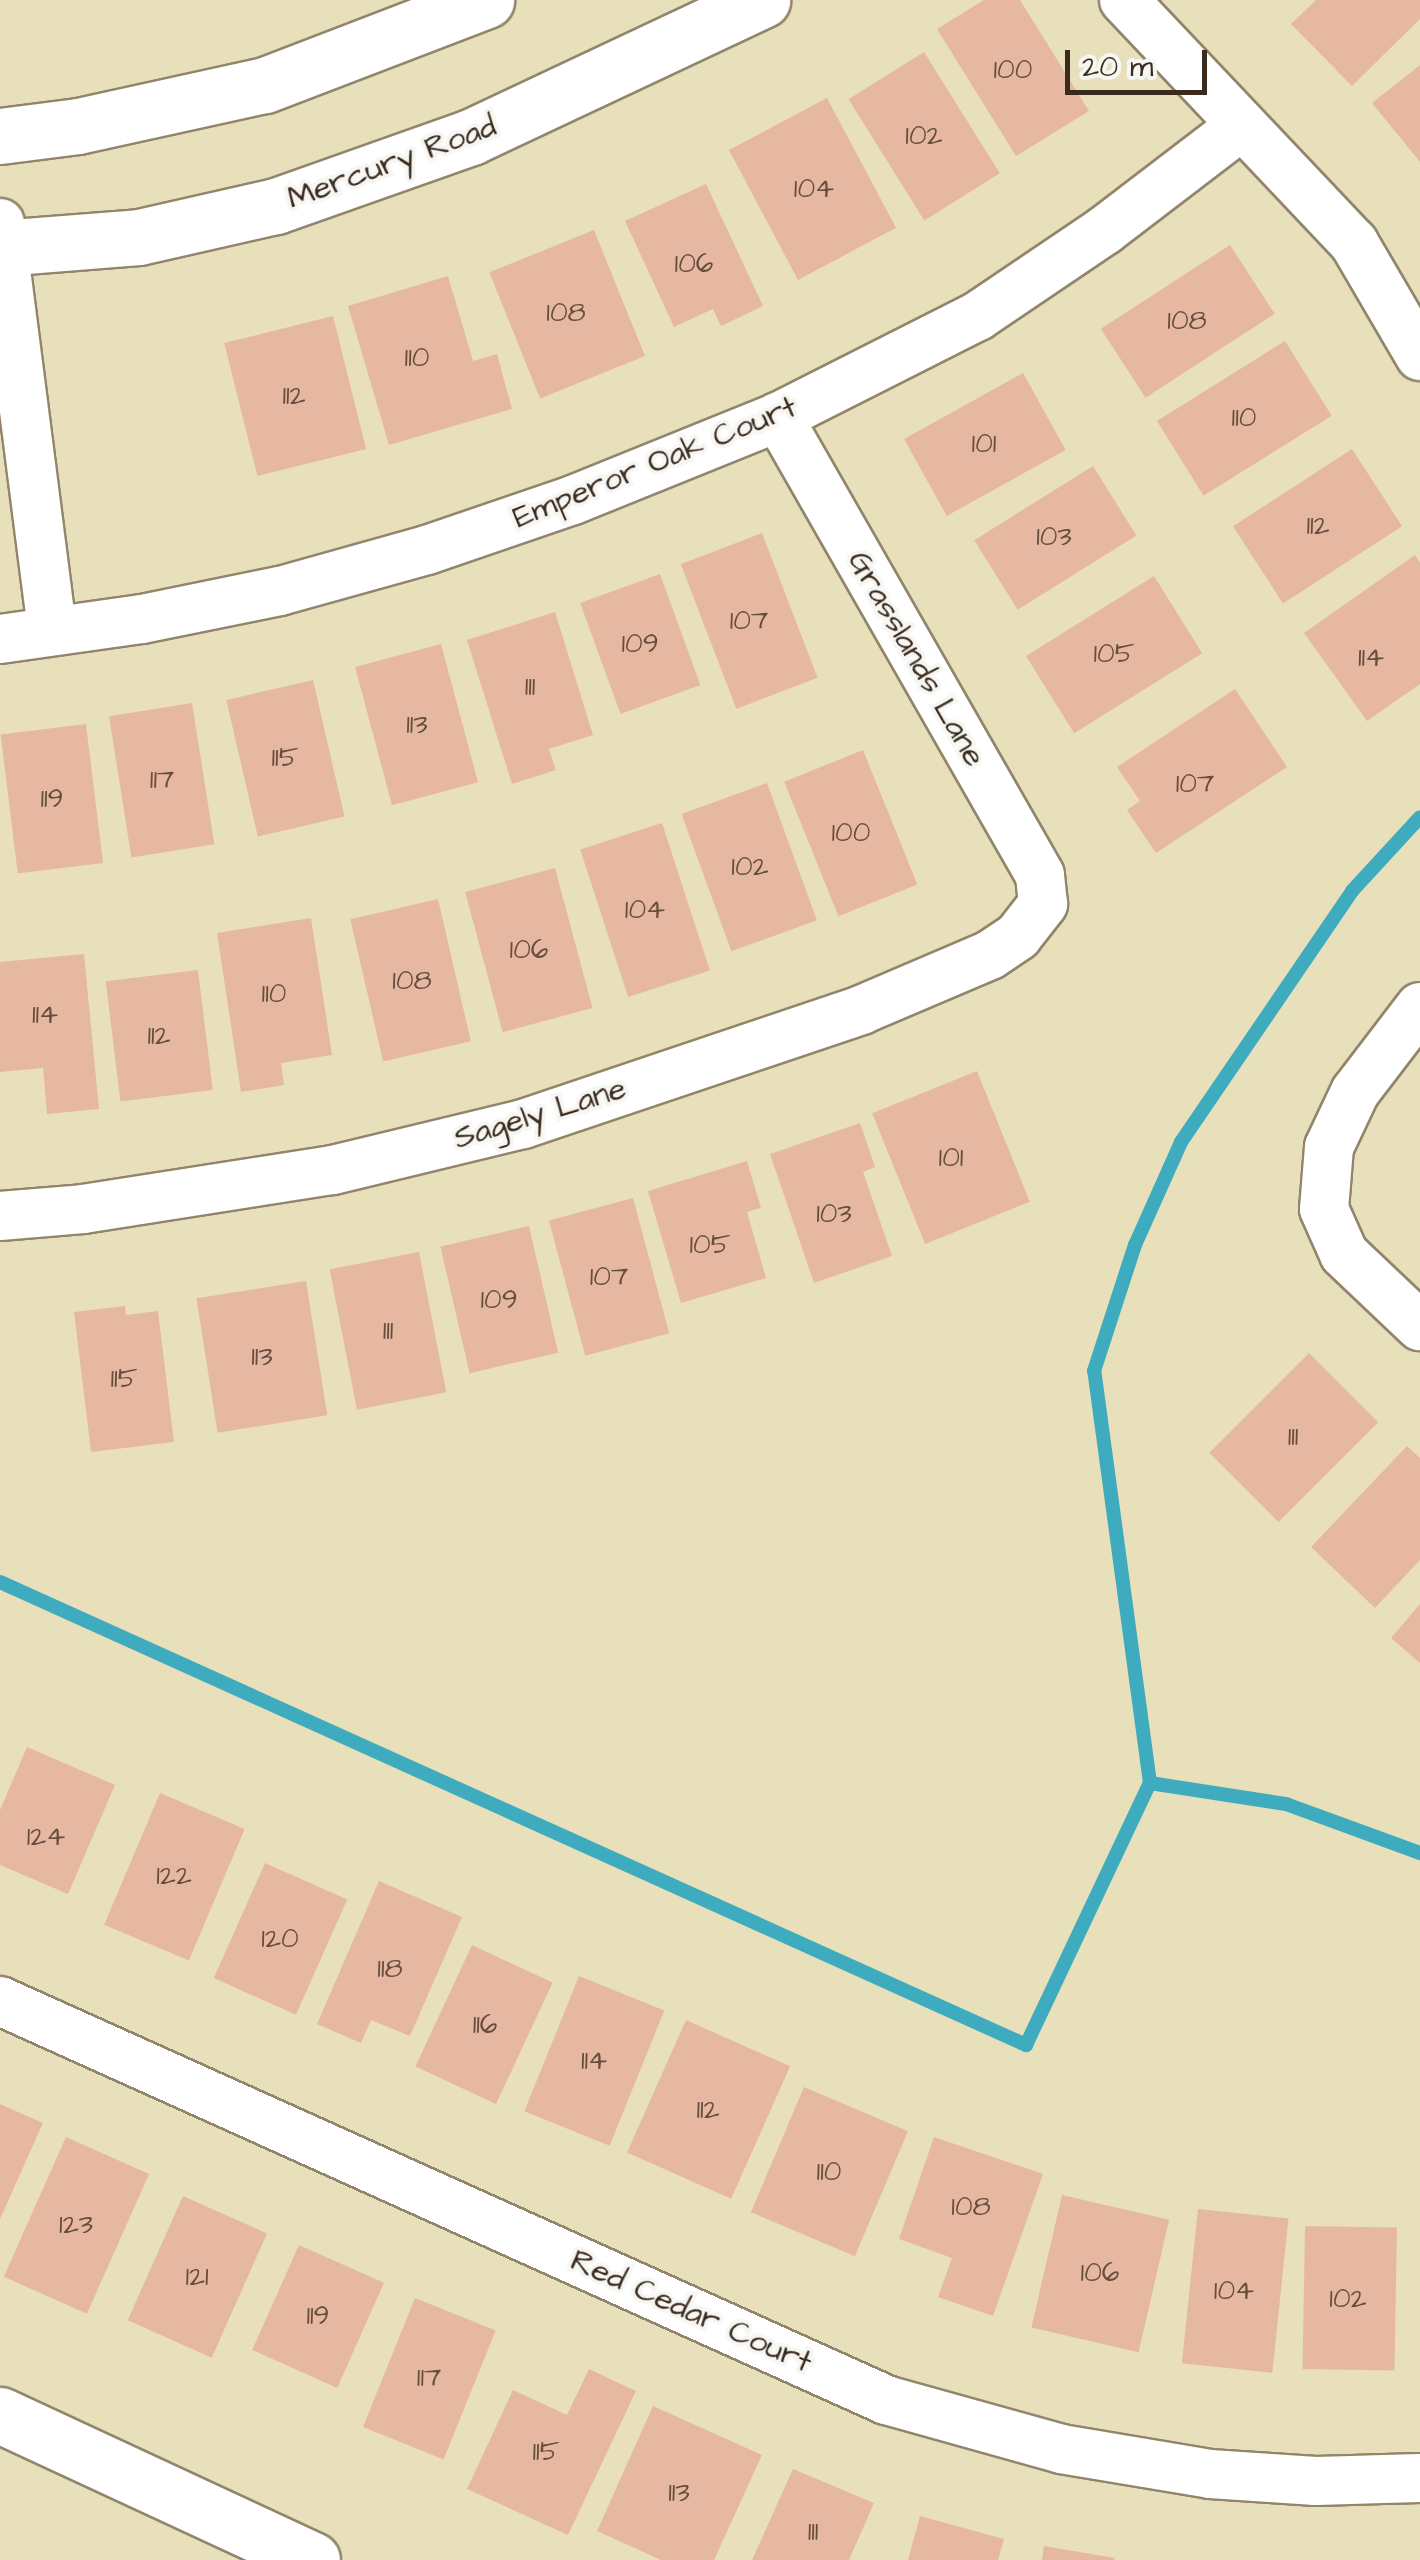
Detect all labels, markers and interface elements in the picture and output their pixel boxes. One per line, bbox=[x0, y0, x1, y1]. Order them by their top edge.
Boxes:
scale bar bbox=[1070, 30, 1212, 92]
text: 20 m bbox=[1082, 46, 1153, 88]
house number: 100 bbox=[994, 53, 1032, 87]
street label: Mercury Road bbox=[282, 107, 502, 219]
house number: 102 bbox=[905, 119, 943, 153]
house number: 104 bbox=[794, 172, 834, 206]
house number: 106 bbox=[675, 247, 713, 281]
house number: 108 bbox=[546, 296, 586, 330]
house number: 108 bbox=[1167, 304, 1207, 338]
house number: 110 bbox=[405, 341, 429, 375]
house number: 112 bbox=[282, 379, 306, 413]
street label: Emperor Oak Court bbox=[507, 388, 803, 538]
house number: 110 bbox=[1232, 401, 1256, 435]
house number: 101 bbox=[972, 427, 996, 461]
house number: 112 bbox=[1306, 509, 1330, 543]
house number: 103 bbox=[1036, 520, 1072, 554]
street label: Grasslands Lane bbox=[839, 544, 993, 774]
house number: 107 bbox=[730, 604, 768, 638]
house number: 109 bbox=[621, 627, 659, 661]
house number: 105 bbox=[1093, 637, 1135, 671]
house number: 114 bbox=[1358, 641, 1384, 675]
house number: 111 bbox=[525, 670, 535, 704]
house number: 113 bbox=[406, 708, 428, 742]
house number: 115 bbox=[272, 741, 298, 775]
house number: 117 bbox=[150, 763, 174, 797]
house number: 107 bbox=[1176, 767, 1214, 801]
house number: 119 bbox=[40, 782, 64, 816]
house number: 100 bbox=[832, 816, 870, 850]
house number: 102 bbox=[731, 850, 769, 884]
house number: 104 bbox=[625, 893, 665, 927]
house number: 106 bbox=[510, 933, 548, 967]
house number: 108 bbox=[392, 964, 432, 998]
house number: 110 bbox=[262, 977, 286, 1011]
house number: 114 bbox=[32, 998, 58, 1032]
house number: 112 bbox=[147, 1019, 171, 1053]
street label: Sagely Lane bbox=[449, 1070, 631, 1158]
house number: 101 bbox=[939, 1141, 963, 1175]
house number: 103 bbox=[816, 1197, 852, 1231]
house number: 105 bbox=[689, 1228, 731, 1262]
house number: 107 bbox=[590, 1260, 628, 1294]
house number: 109 bbox=[480, 1283, 518, 1317]
house number: 111 bbox=[383, 1314, 393, 1348]
house number: 113 bbox=[251, 1340, 273, 1374]
house number: 115 bbox=[111, 1362, 137, 1396]
house number: 111 bbox=[1288, 1420, 1298, 1454]
house number: 124 bbox=[27, 1820, 65, 1854]
house number: 122 bbox=[156, 1859, 192, 1893]
house number: 120 bbox=[261, 1922, 299, 1956]
house number: 118 bbox=[377, 1952, 403, 1986]
house number: 116 bbox=[473, 2008, 497, 2042]
house number: 114 bbox=[581, 2044, 607, 2078]
house number: 112 bbox=[696, 2093, 720, 2127]
house number: 110 bbox=[817, 2155, 841, 2189]
house number: 108 bbox=[951, 2190, 991, 2224]
house number: 123 bbox=[59, 2208, 93, 2242]
street label: Red Cedar Court bbox=[564, 2242, 818, 2382]
house number: 106 bbox=[1081, 2256, 1119, 2290]
house number: 121 bbox=[185, 2260, 209, 2294]
house number: 104 bbox=[1214, 2274, 1254, 2308]
house number: 102 bbox=[1329, 2282, 1367, 2316]
house number: 119 bbox=[306, 2299, 330, 2333]
house number: 117 bbox=[417, 2361, 441, 2395]
house number: 115 bbox=[533, 2435, 559, 2469]
house number: 113 bbox=[668, 2476, 690, 2510]
house number: 111 bbox=[808, 2515, 818, 2549]

